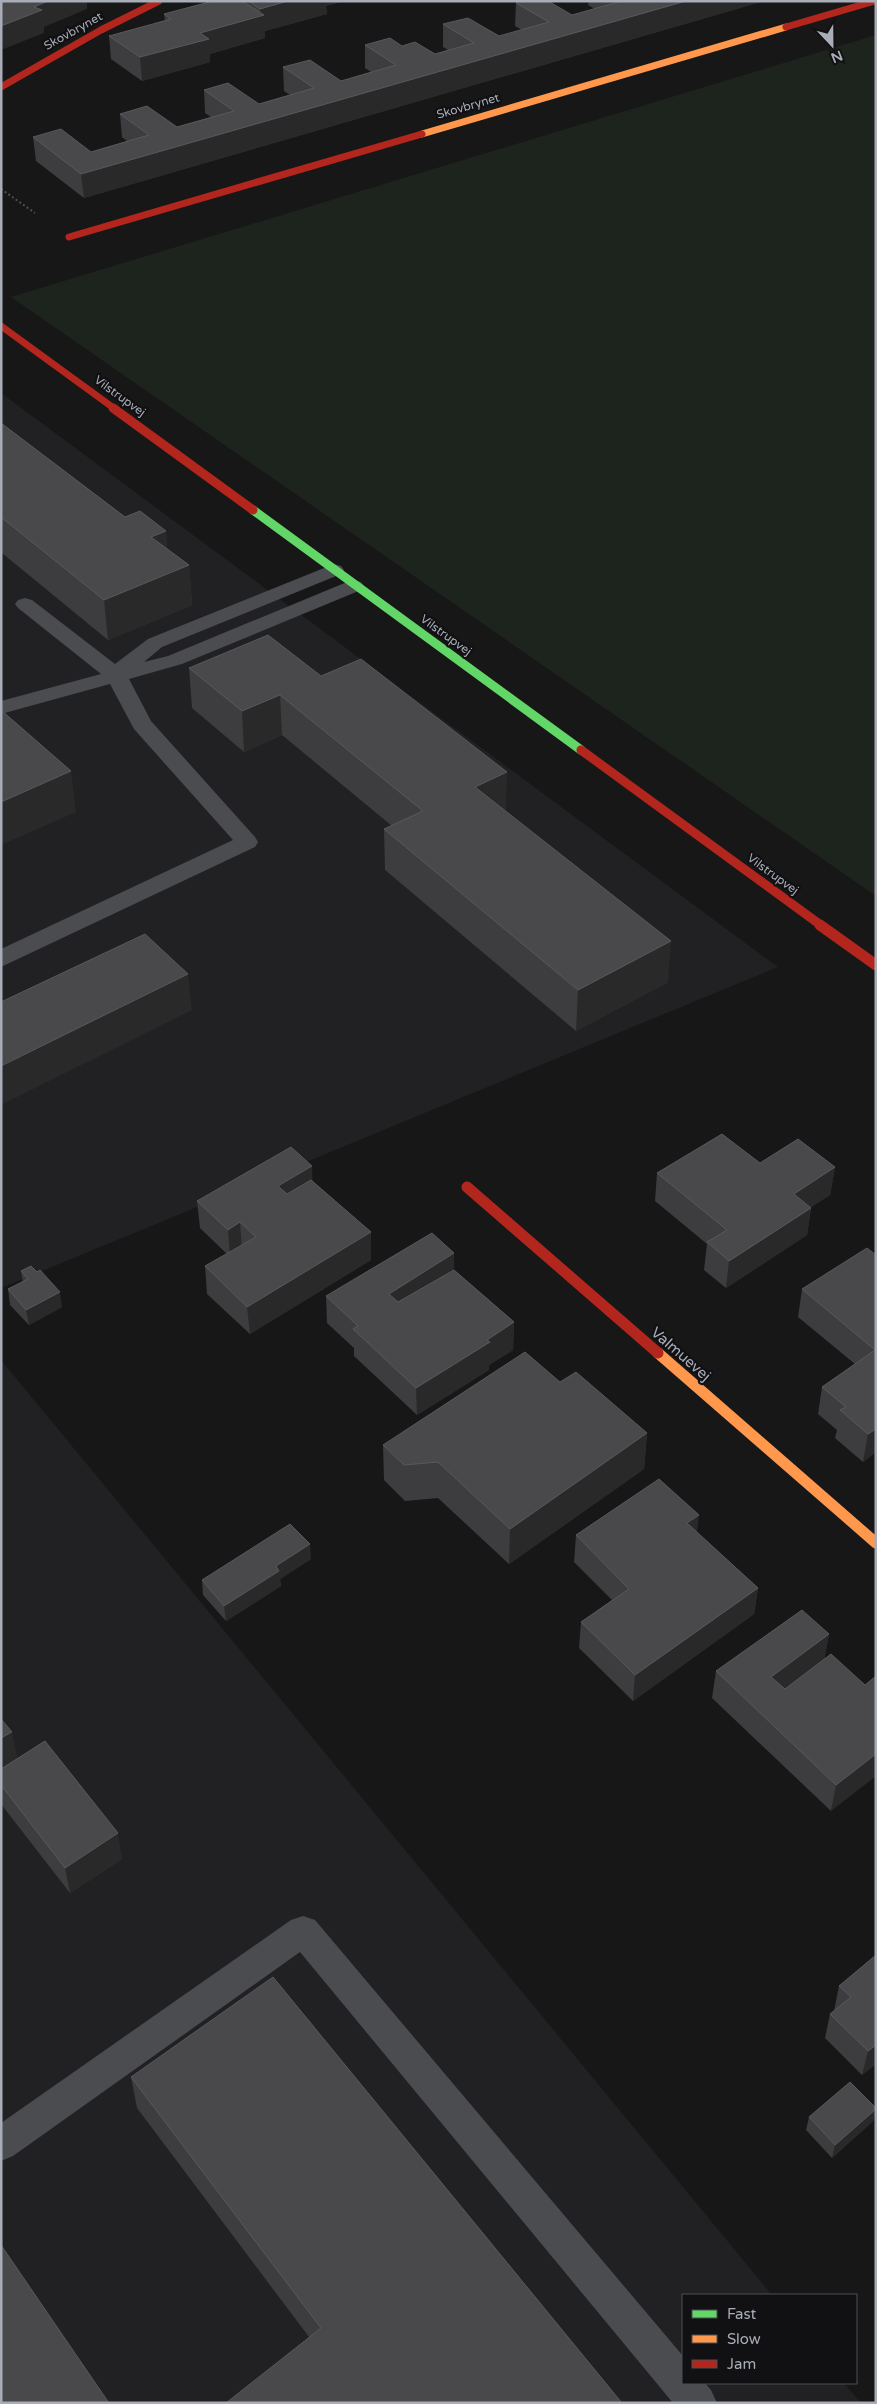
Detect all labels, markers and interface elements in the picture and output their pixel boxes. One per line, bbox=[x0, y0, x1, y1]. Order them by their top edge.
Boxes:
street label: Skovbrynet bbox=[41, 9, 105, 53]
north arrow bbox=[807, 20, 857, 70]
text: N bbox=[828, 47, 845, 67]
street label: Skovbrynet bbox=[435, 90, 501, 122]
street label: Vilstrupvej bbox=[92, 373, 148, 419]
street label: Vilstrupvej bbox=[418, 612, 474, 658]
street label: Vilstrupvej bbox=[745, 851, 801, 897]
street label: Valmuevej bbox=[647, 1323, 715, 1385]
legend bbox=[682, 2294, 857, 2384]
text: Fast bbox=[727, 2305, 757, 2323]
text: Slow bbox=[727, 2330, 761, 2348]
text: Jam bbox=[727, 2355, 756, 2373]

